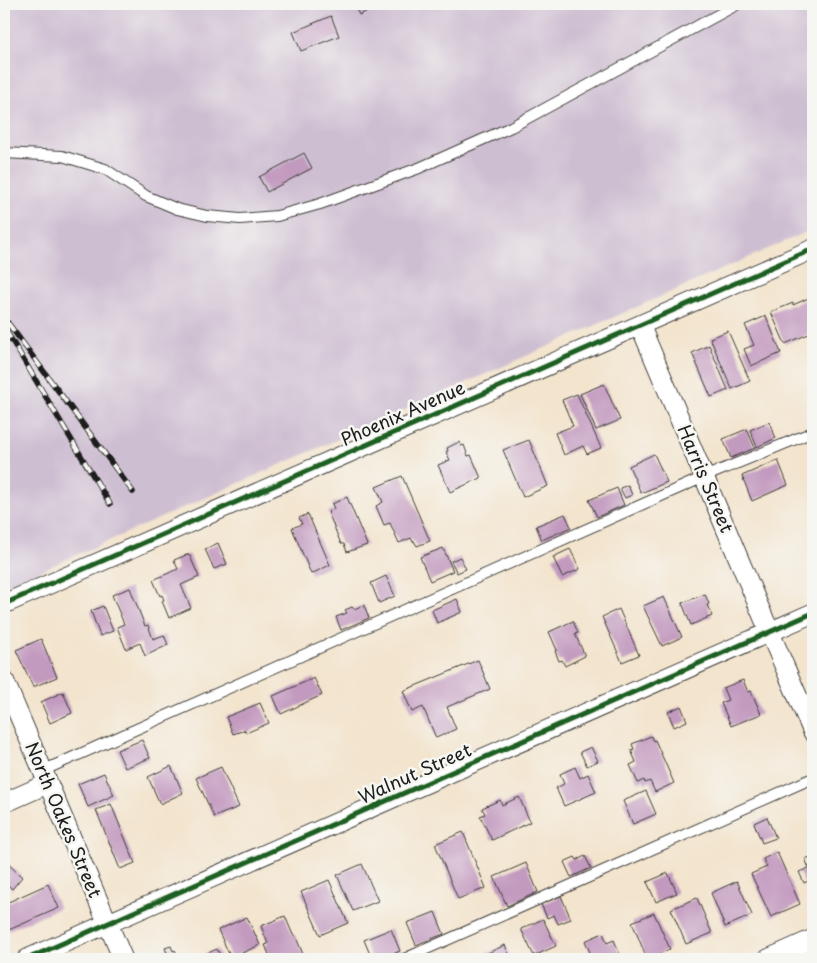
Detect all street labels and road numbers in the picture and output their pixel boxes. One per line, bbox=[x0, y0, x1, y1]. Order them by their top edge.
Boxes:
street label: Phoenix Avenue bbox=[336, 373, 469, 452]
street label: Harris Street bbox=[672, 420, 741, 537]
street label: Walnut Street bbox=[353, 736, 475, 810]
street label: North Oakes Street bbox=[19, 737, 109, 902]

